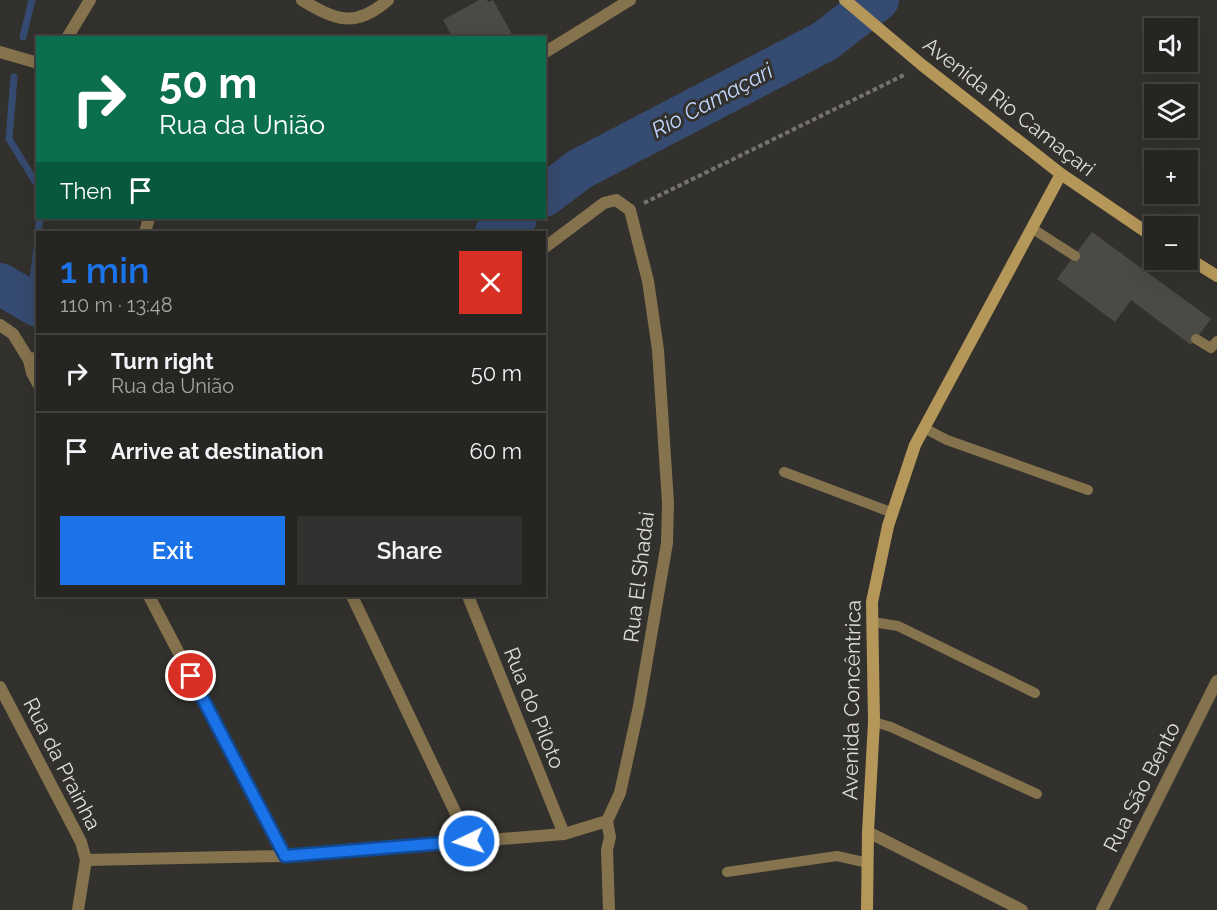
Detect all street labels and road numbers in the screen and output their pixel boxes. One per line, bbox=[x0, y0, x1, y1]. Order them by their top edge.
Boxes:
street label: Avenida Rio Camaçari bbox=[919, 32, 1100, 181]
street label: Rua El Shadai bbox=[618, 510, 659, 644]
street label: Avenida Concêntrica bbox=[837, 600, 866, 800]
street label: Rua do Piloto bbox=[499, 643, 570, 772]
street label: Rua da Prainha bbox=[18, 693, 107, 834]
street label: Rua São Bento bbox=[1098, 718, 1185, 856]

